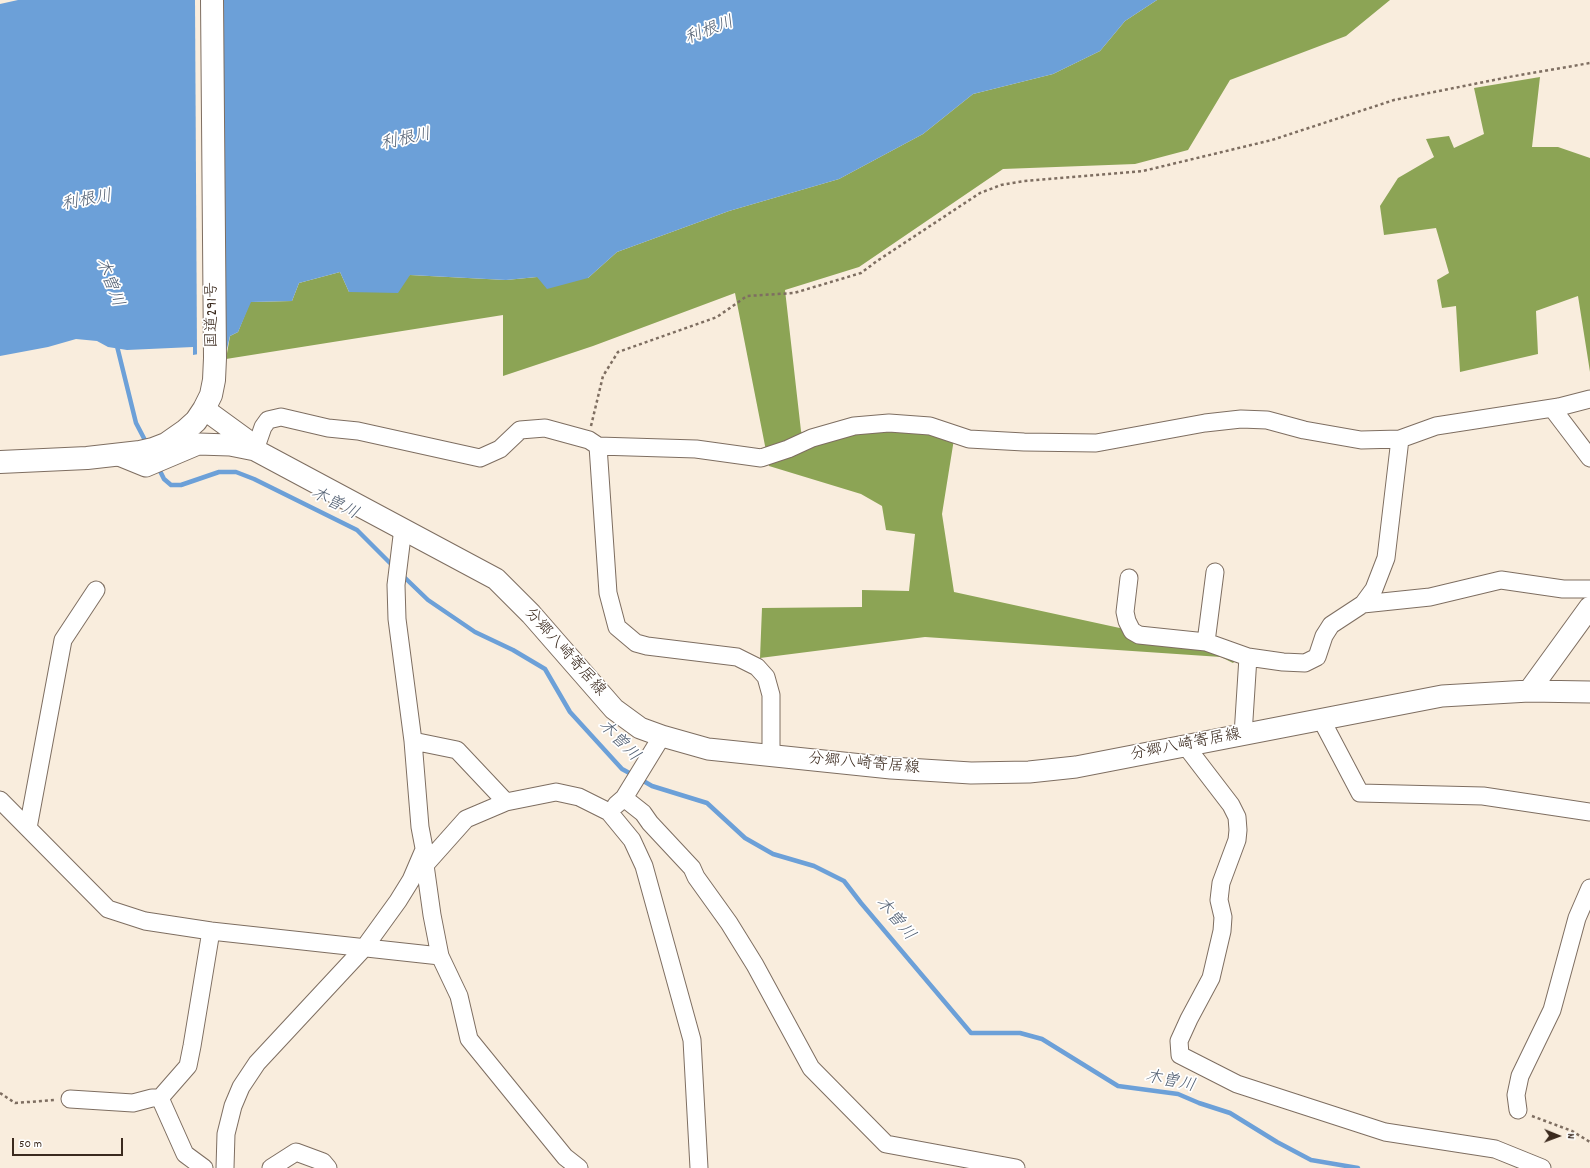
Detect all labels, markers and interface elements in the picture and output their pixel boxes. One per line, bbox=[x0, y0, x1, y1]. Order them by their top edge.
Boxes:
water label: 利根川 bbox=[683, 13, 737, 51]
water label: 利根川 bbox=[379, 126, 433, 156]
water label: 利根川 bbox=[60, 188, 114, 216]
water label: 木曽川 bbox=[89, 256, 127, 310]
street label: 国道291号 bbox=[204, 282, 224, 348]
water label: 木曽川 bbox=[307, 484, 361, 526]
street label: 分郷八崎寄居線 bbox=[519, 605, 609, 701]
water label: 木曽川 bbox=[593, 717, 643, 767]
street label: 分郷八崎寄居線 bbox=[1129, 726, 1243, 766]
street label: 分郷八崎寄居線 bbox=[807, 751, 921, 779]
water label: 木曽川 bbox=[870, 894, 918, 946]
water label: 木曽川 bbox=[1143, 1068, 1197, 1098]
north arrow bbox=[1538, 1116, 1578, 1156]
scale bar bbox=[14, 1130, 125, 1156]
text: N bbox=[1562, 1133, 1578, 1139]
text: 50 m bbox=[19, 1136, 42, 1153]

